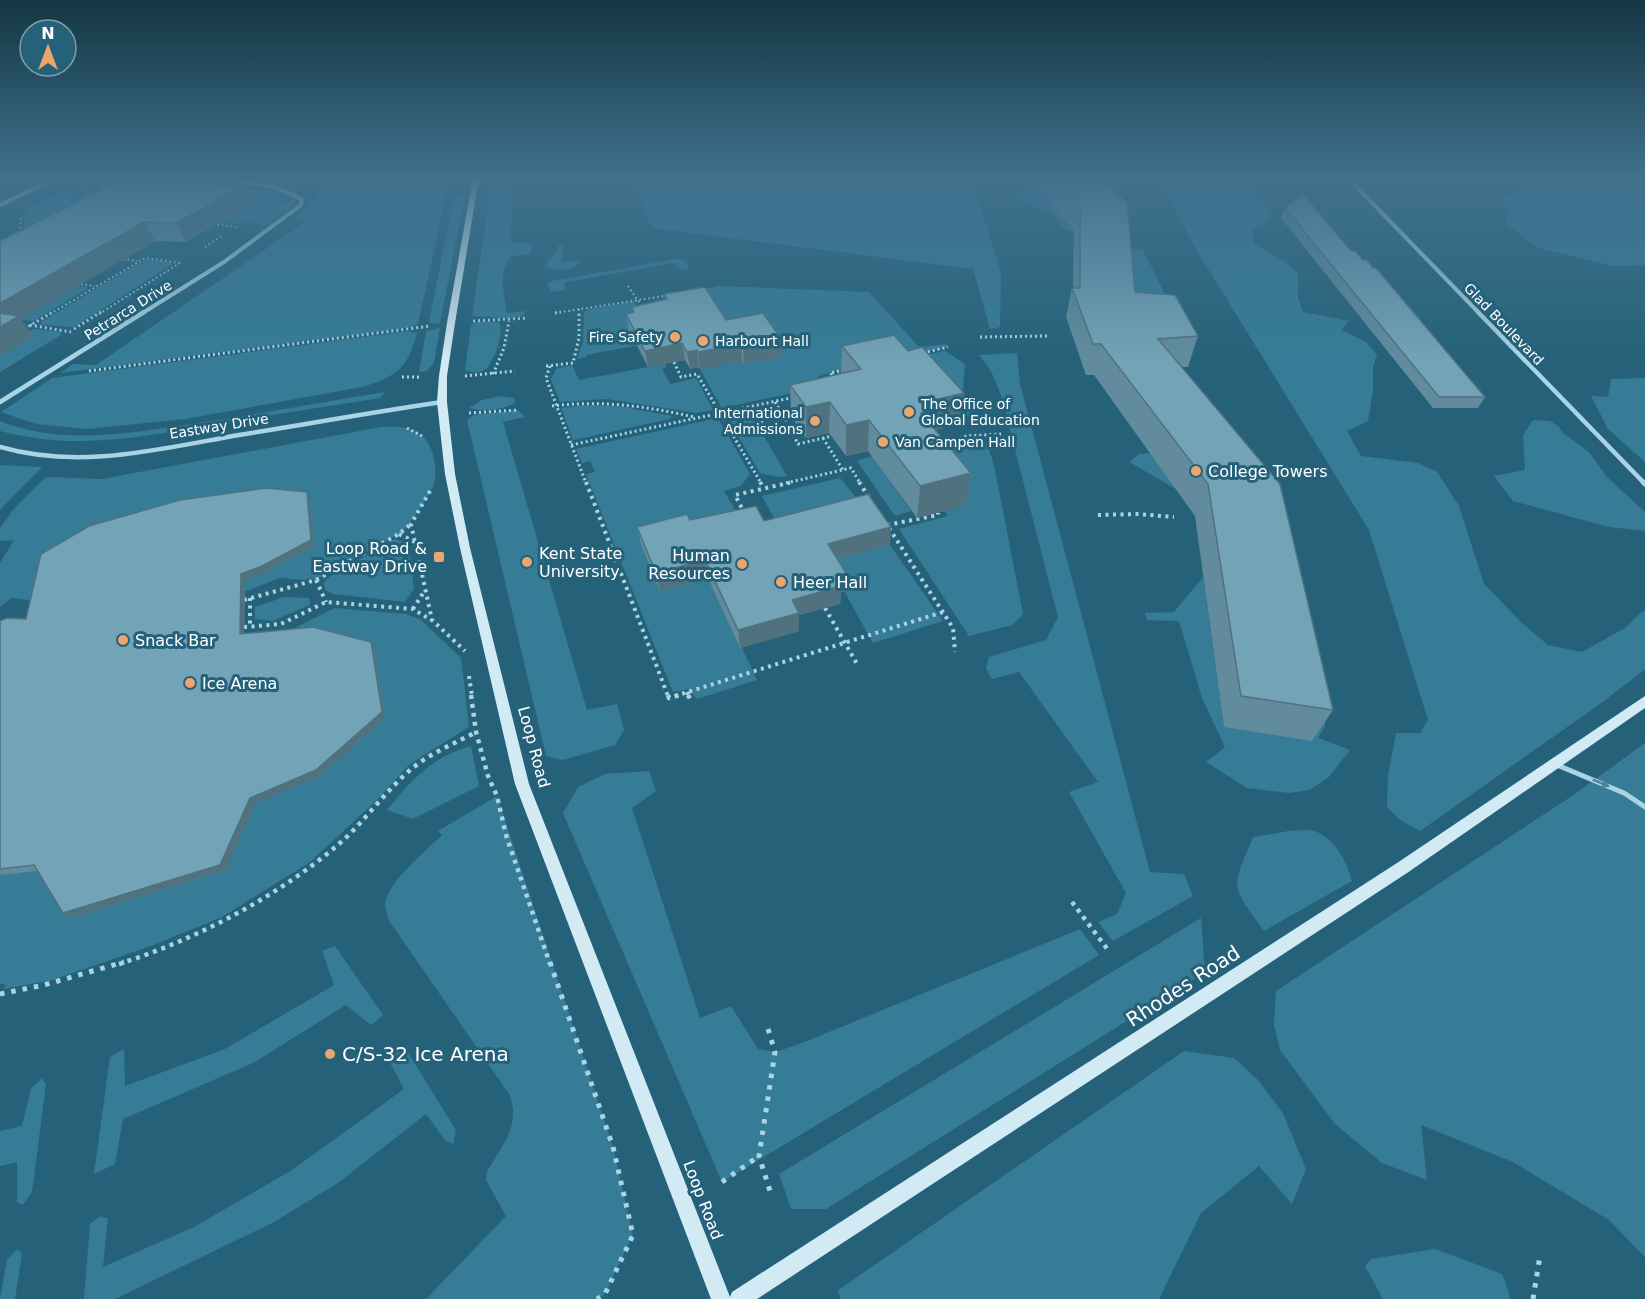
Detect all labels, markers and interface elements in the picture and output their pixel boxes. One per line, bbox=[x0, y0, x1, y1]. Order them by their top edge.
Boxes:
north arrow bbox=[18, 18, 78, 78]
text: N bbox=[41, 24, 55, 43]
street label: Petrarca Drive bbox=[81, 277, 175, 343]
street label: Glad Boulevard bbox=[1461, 280, 1547, 368]
place label: Fire Safety bbox=[589, 329, 663, 345]
marker: Fire Safety bbox=[668, 330, 682, 344]
place label: Harbourt Hall bbox=[715, 333, 809, 349]
marker: Harbourt Hall bbox=[696, 334, 710, 348]
place label: The Office of Global Education bbox=[920, 396, 1040, 428]
place label: International Admissions bbox=[714, 405, 803, 437]
marker: The Office of Global Education bbox=[902, 405, 916, 419]
street label: Eastway Drive bbox=[168, 410, 270, 442]
marker: International Admissions bbox=[808, 414, 822, 428]
place label: Van Campen Hall bbox=[895, 434, 1015, 450]
marker: Van Campen Hall bbox=[876, 435, 890, 449]
place label: College Towers bbox=[1208, 462, 1327, 481]
marker: College Towers bbox=[1189, 464, 1203, 478]
place label: Loop Road & Eastway Drive bbox=[312, 539, 427, 576]
place label: Kent State University bbox=[539, 544, 622, 581]
place label: Human Resources bbox=[648, 546, 730, 583]
marker: Loop Road & Eastway Drive bbox=[432, 550, 446, 564]
marker: Kent State University bbox=[520, 555, 534, 569]
marker: Human Resources bbox=[735, 557, 749, 571]
place label: Heer Hall bbox=[793, 573, 867, 592]
marker: Heer Hall bbox=[774, 575, 788, 589]
place label: Snack Bar bbox=[135, 631, 216, 650]
marker: Snack Bar bbox=[116, 633, 130, 647]
place label: Ice Arena bbox=[202, 674, 277, 693]
marker: Ice Arena bbox=[183, 676, 197, 690]
street label: Loop Road bbox=[514, 704, 554, 790]
one-way arrow bbox=[1592, 779, 1610, 788]
street label: Rhodes Road bbox=[1122, 940, 1244, 1032]
place label: C/S-32 Ice Arena bbox=[342, 1042, 509, 1066]
marker: C/S-32 Ice Arena bbox=[323, 1047, 337, 1061]
street label: Loop Road bbox=[679, 1158, 727, 1242]

